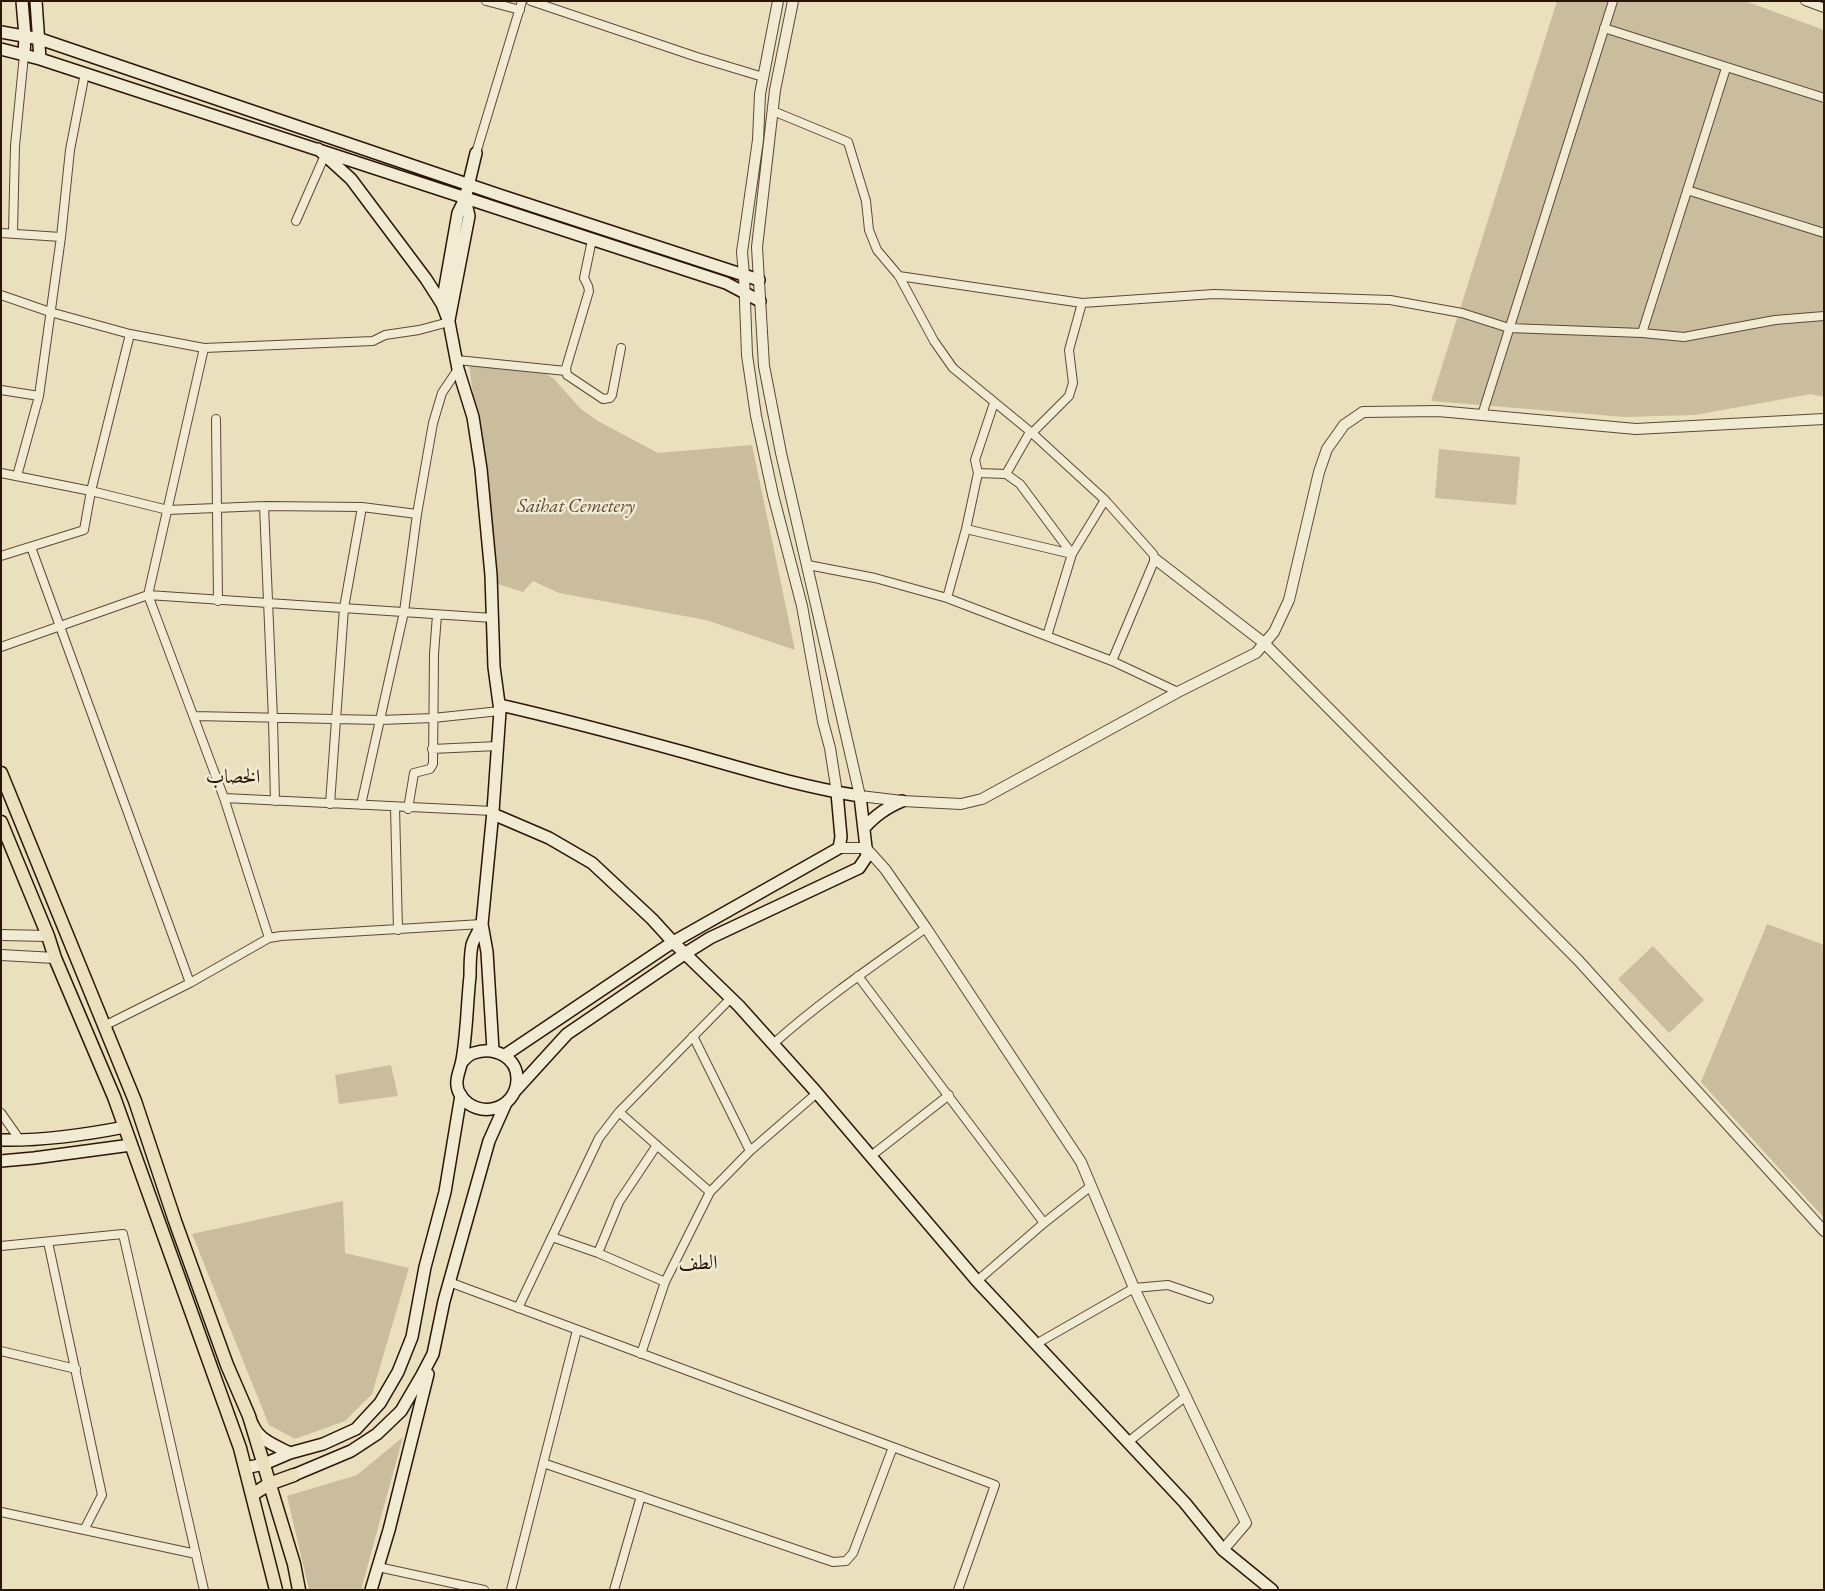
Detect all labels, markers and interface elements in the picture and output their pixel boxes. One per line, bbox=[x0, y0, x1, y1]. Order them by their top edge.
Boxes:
park label: Saihat Cemetery bbox=[517, 496, 635, 518]
district label: الخصاب bbox=[206, 766, 260, 790]
district label: الطف bbox=[679, 1252, 717, 1276]

